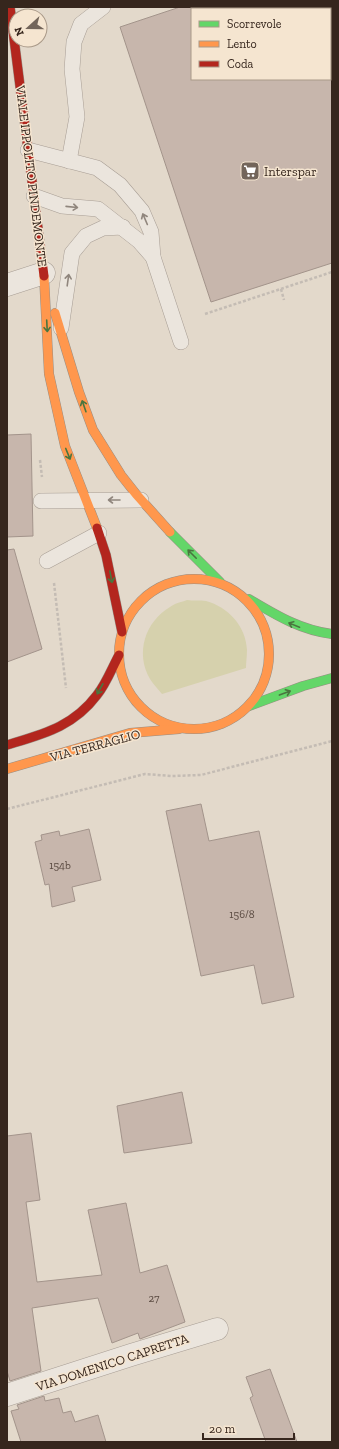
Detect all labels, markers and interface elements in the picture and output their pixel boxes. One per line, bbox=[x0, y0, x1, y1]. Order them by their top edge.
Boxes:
north arrow bbox=[8, 8, 48, 48]
legend bbox=[191, 8, 331, 80]
text: Scorrevole bbox=[227, 17, 282, 31]
text: N bbox=[11, 25, 27, 38]
text: Lento bbox=[227, 37, 257, 51]
text: Coda bbox=[227, 57, 253, 71]
street label: VIALE IPPOLITO PINDEMONTE bbox=[13, 84, 50, 268]
supermarket icon: Interspar bbox=[239, 160, 261, 182]
place label: Interspar bbox=[264, 164, 317, 179]
one-way arrow bbox=[65, 203, 78, 210]
one-way arrow bbox=[141, 213, 149, 225]
one-way arrow bbox=[64, 274, 72, 287]
one-way arrow bbox=[43, 319, 50, 332]
one-way arrow bbox=[80, 399, 87, 412]
one-way arrow bbox=[64, 448, 72, 460]
one-way arrow bbox=[108, 496, 121, 504]
one-way arrow bbox=[188, 549, 197, 559]
one-way arrow bbox=[107, 570, 115, 583]
one-way arrow bbox=[289, 621, 301, 628]
one-way arrow bbox=[96, 683, 103, 695]
one-way arrow bbox=[279, 688, 291, 696]
street label: VIA TERRAGLIO bbox=[47, 726, 142, 765]
house number: 154b bbox=[49, 859, 71, 872]
house number: 156/8 bbox=[229, 908, 255, 921]
house number: 27 bbox=[149, 1292, 159, 1305]
street label: VIA DOMENICO CAPRETTA bbox=[33, 1331, 191, 1395]
scale bar bbox=[203, 1415, 294, 1441]
text: 20 m bbox=[209, 1422, 236, 1436]

